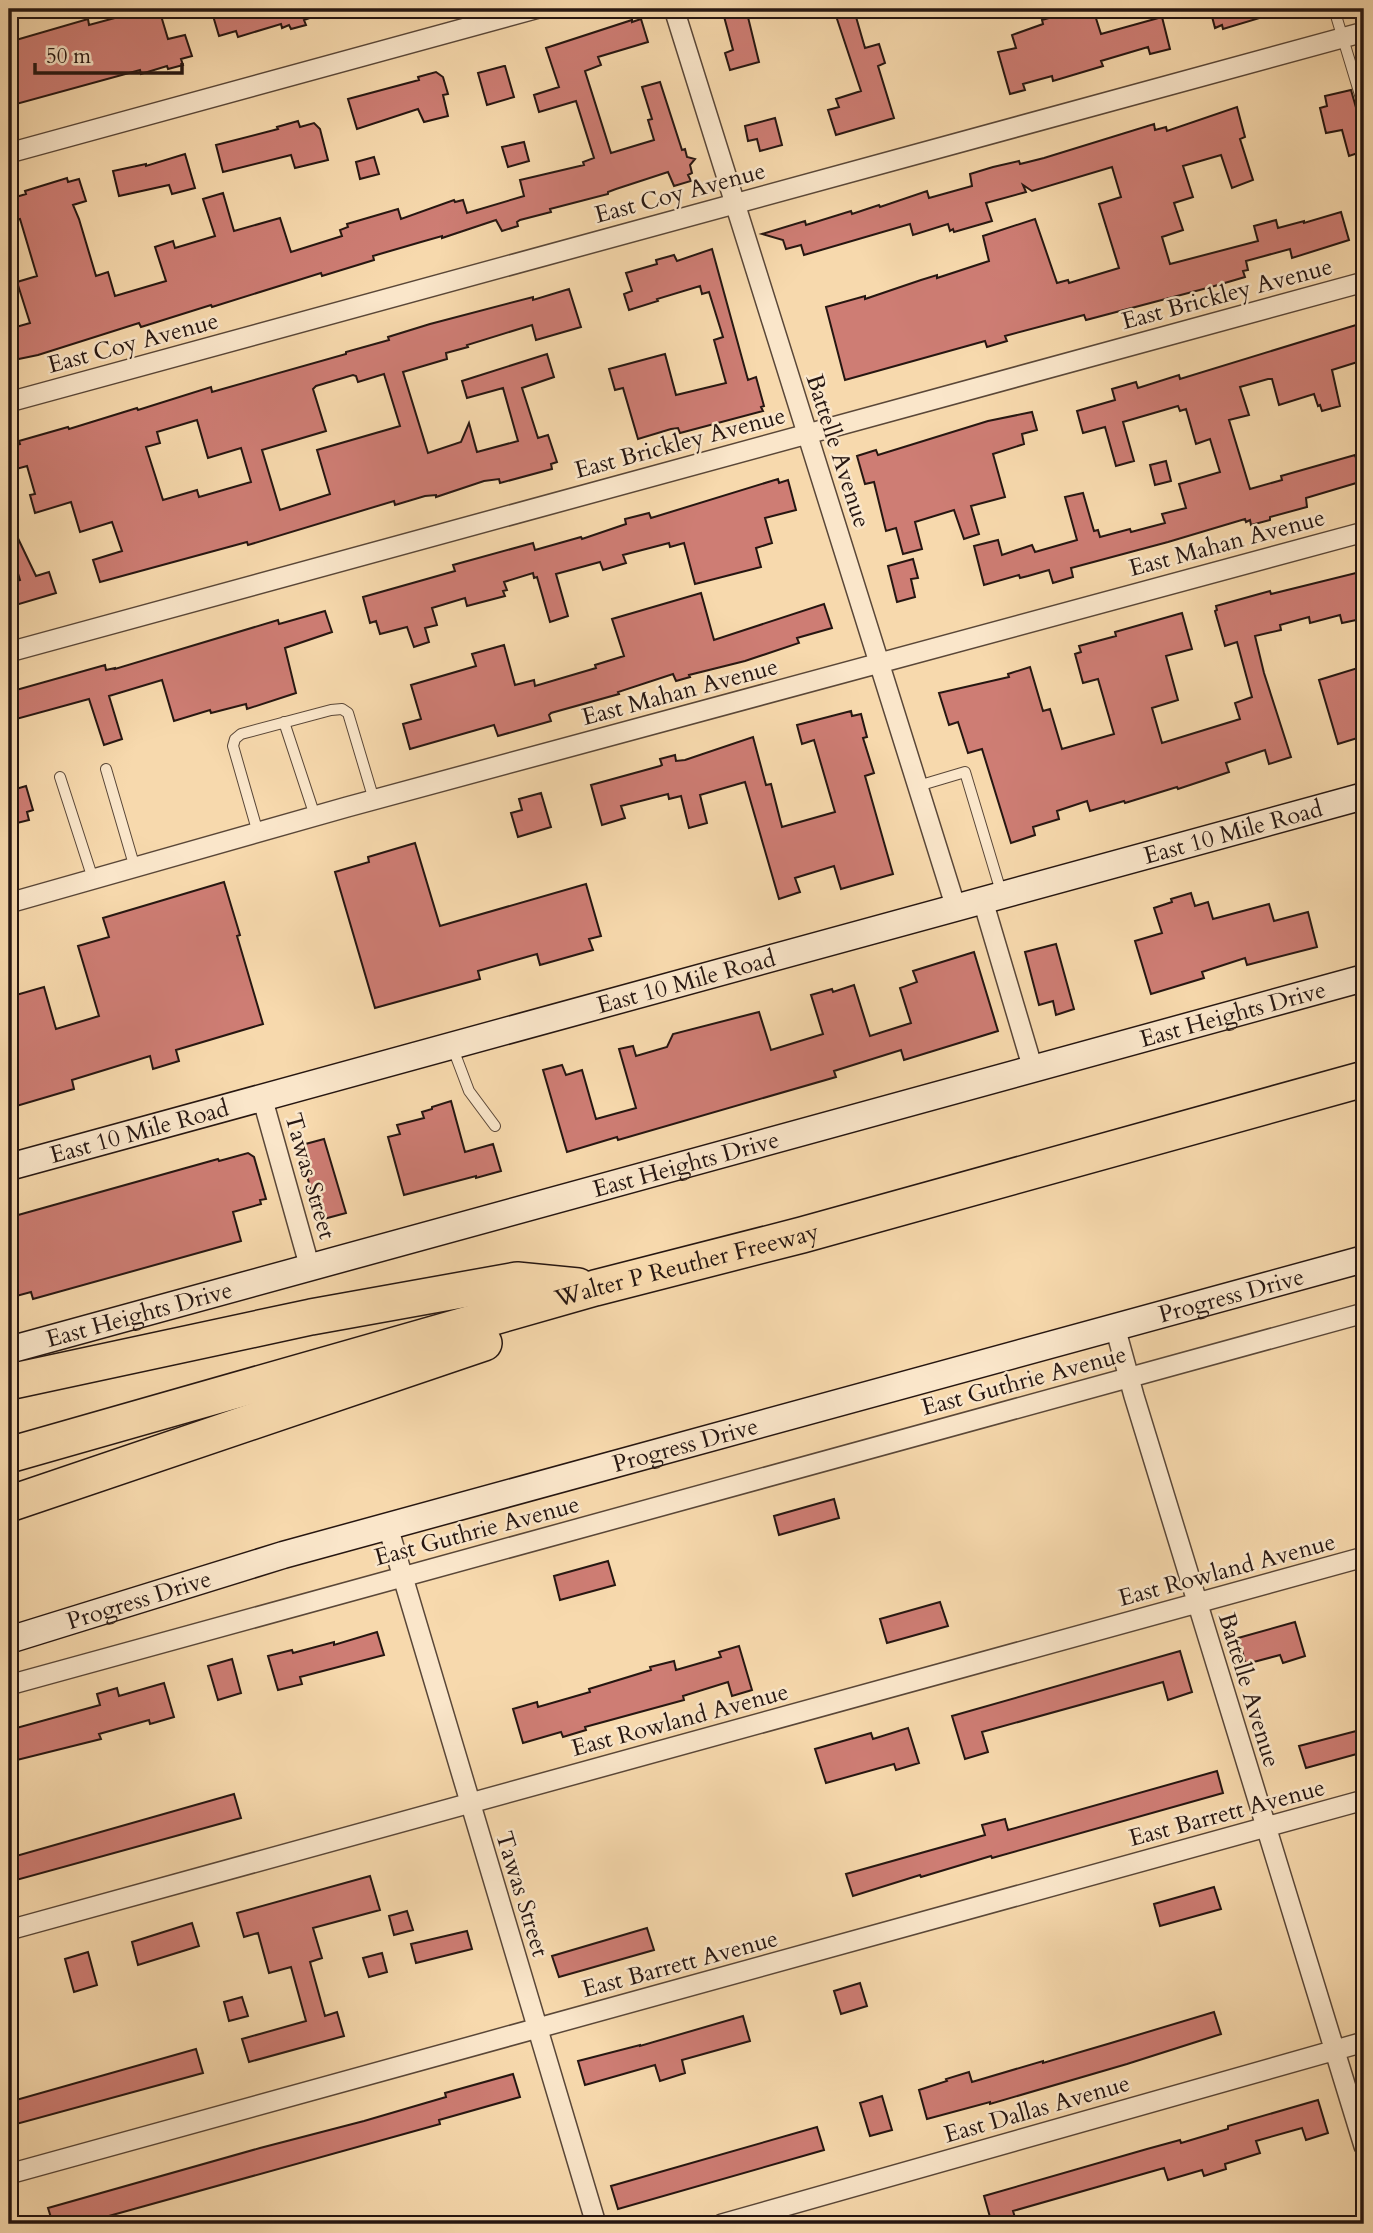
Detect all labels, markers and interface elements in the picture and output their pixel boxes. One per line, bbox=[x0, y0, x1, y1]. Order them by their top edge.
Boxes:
scale bar bbox=[35, 32, 182, 76]
text: 50 m bbox=[46, 42, 91, 71]
street label: East Coy Avenue bbox=[591, 154, 769, 232]
street label: East Brickley Avenue bbox=[1118, 250, 1336, 338]
street label: East Coy Avenue bbox=[44, 304, 222, 382]
street label: Battelle Avenue bbox=[798, 370, 878, 532]
street label: East Brickley Avenue bbox=[571, 399, 789, 487]
street label: East Mahan Avenue bbox=[1125, 501, 1329, 585]
street label: East Mahan Avenue bbox=[578, 650, 782, 734]
street label: East 10 Mile Road bbox=[1140, 792, 1326, 872]
street label: East 10 Mile Road bbox=[593, 941, 779, 1022]
street label: East Heights Drive bbox=[1136, 973, 1330, 1055]
street label: East 10 Mile Road bbox=[46, 1091, 232, 1172]
street label: Tawas Street bbox=[276, 1109, 344, 1243]
street label: East Heights Drive bbox=[589, 1123, 783, 1205]
street label: Walter P Reuther Freeway bbox=[550, 1215, 823, 1315]
street label: Progress Drive bbox=[1155, 1260, 1308, 1331]
street label: East Heights Drive bbox=[42, 1273, 236, 1356]
street label: East Guthrie Avenue bbox=[918, 1338, 1130, 1424]
street label: Progress Drive bbox=[609, 1409, 762, 1481]
street label: East Guthrie Avenue bbox=[371, 1488, 583, 1574]
street label: East Rowland Avenue bbox=[1115, 1525, 1339, 1615]
street label: Progress Drive bbox=[63, 1562, 215, 1638]
street label: Battelle Avenue bbox=[1210, 1609, 1288, 1771]
street label: East Rowland Avenue bbox=[568, 1675, 792, 1765]
street label: East Barrett Avenue bbox=[1125, 1771, 1329, 1855]
street label: Tawas Street bbox=[487, 1827, 557, 1961]
street label: East Barrett Avenue bbox=[578, 1922, 782, 2006]
street label: East Dallas Avenue bbox=[940, 2067, 1134, 2151]

